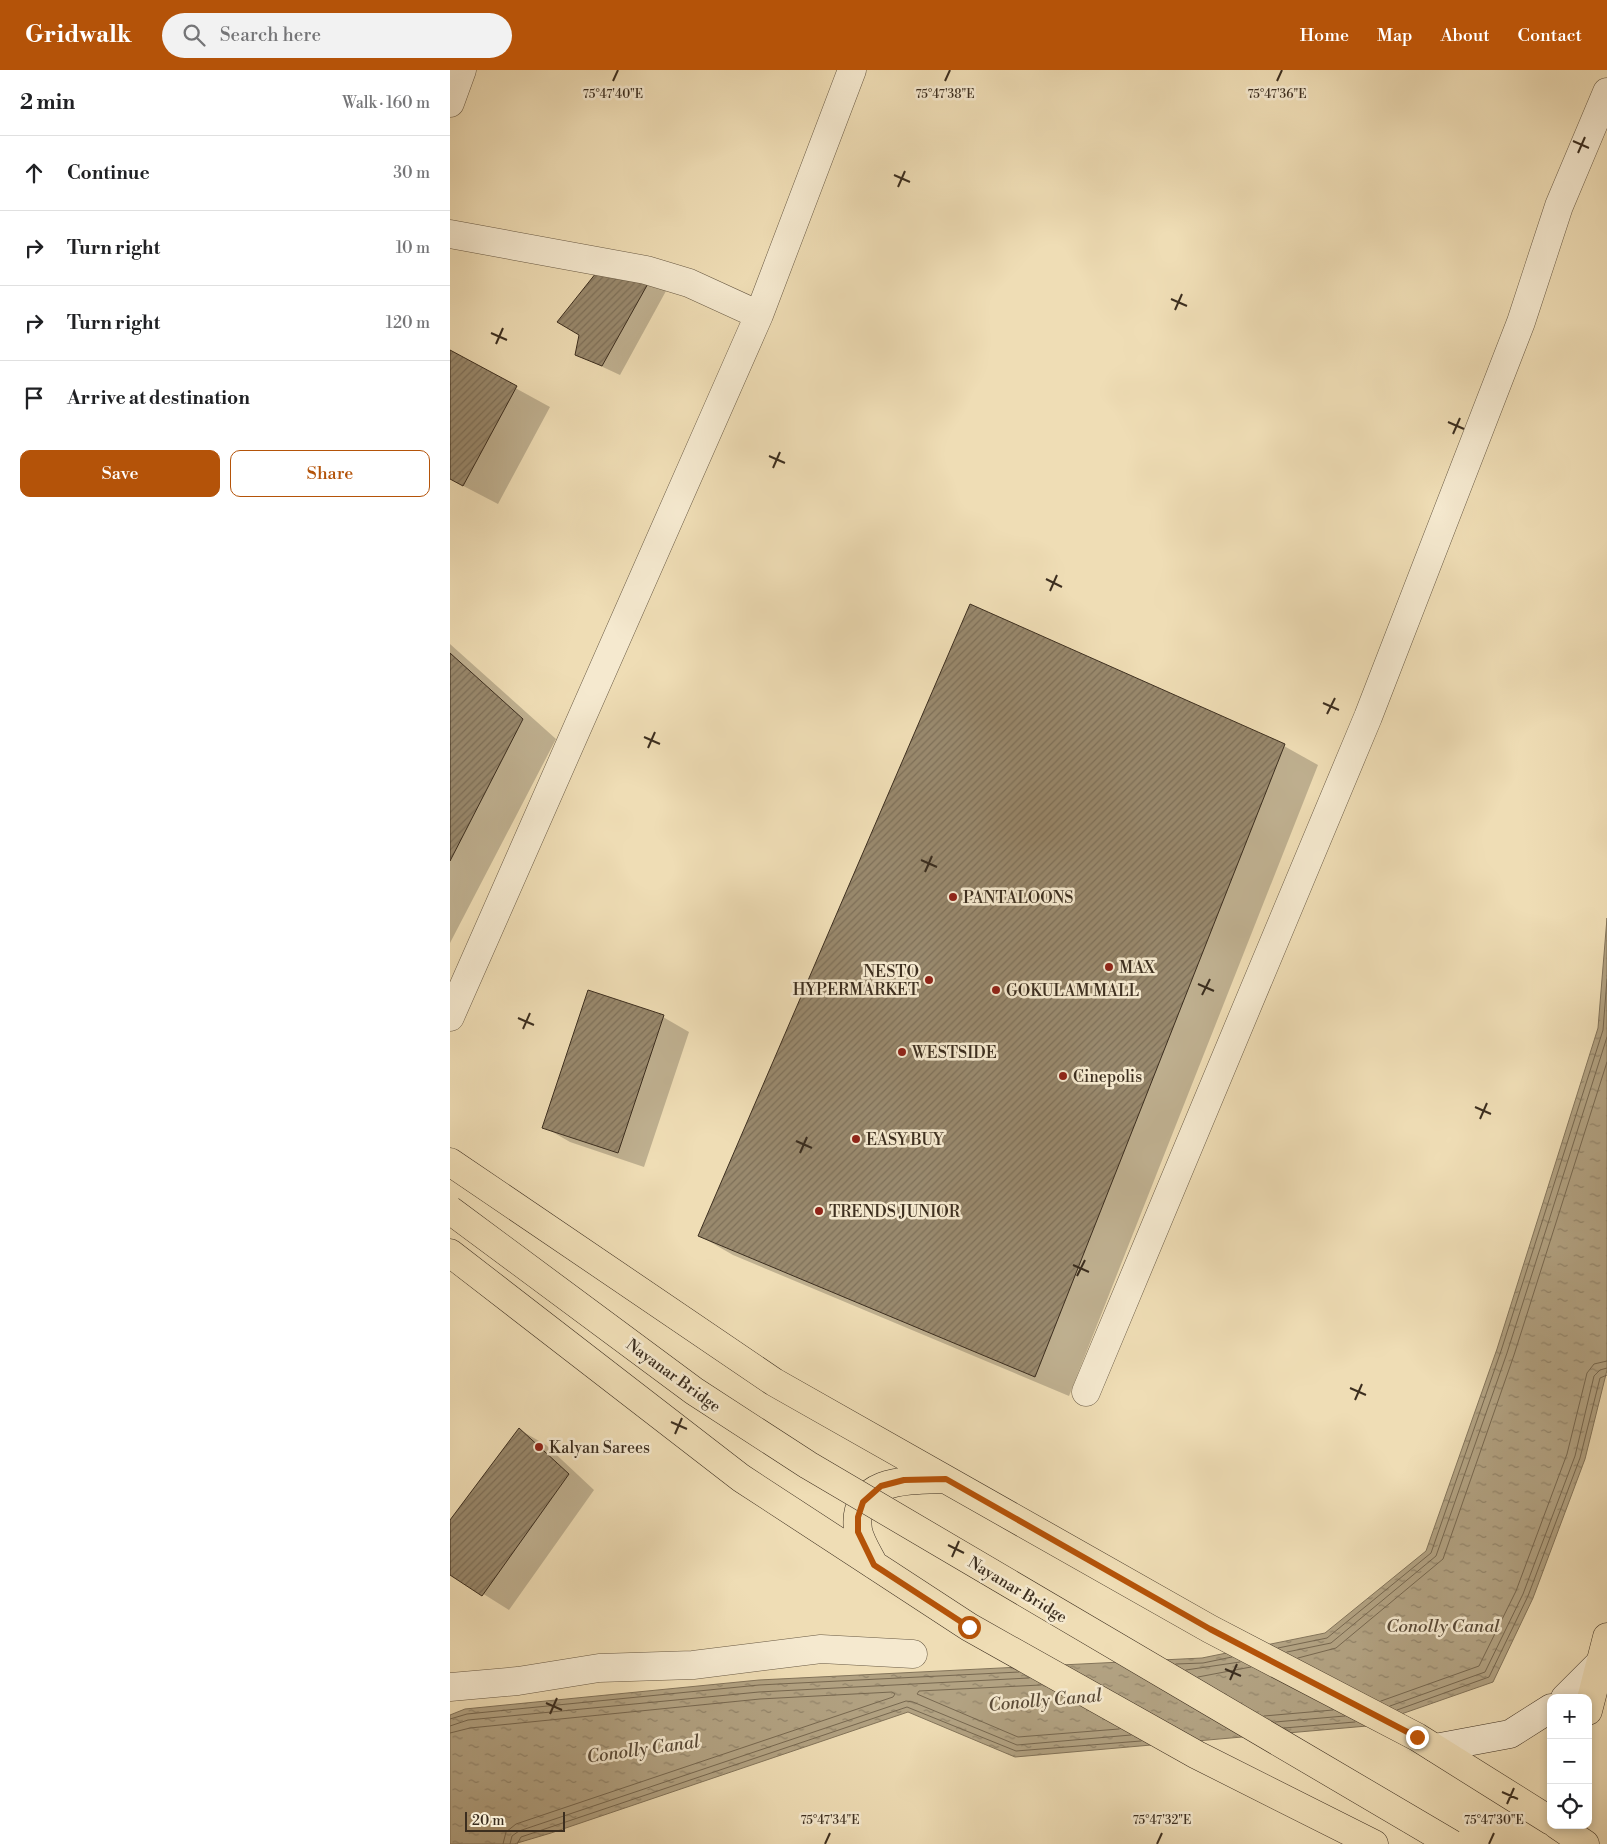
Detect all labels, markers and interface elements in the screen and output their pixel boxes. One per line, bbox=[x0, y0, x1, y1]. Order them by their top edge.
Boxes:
search box bbox=[162, 13, 512, 58]
text: Gridwalk bbox=[25, 20, 132, 50]
icon: search bbox=[180, 21, 208, 49]
text: Search here bbox=[220, 23, 321, 47]
text: Home bbox=[1300, 24, 1349, 47]
text: Map bbox=[1377, 24, 1413, 47]
text: About bbox=[1441, 24, 1490, 47]
text: Contact bbox=[1518, 24, 1582, 47]
text: 75°47'40"E bbox=[583, 87, 643, 102]
text: 75°47'38"E bbox=[915, 87, 975, 102]
text: 75°47'36"E bbox=[1247, 87, 1307, 102]
text: 2 min bbox=[20, 90, 75, 116]
text: Walk · 160 m bbox=[342, 93, 430, 113]
icon: ahead bbox=[20, 159, 48, 187]
text: Continue bbox=[67, 161, 150, 185]
text: 30 m bbox=[393, 163, 430, 183]
icon: right bbox=[20, 234, 48, 262]
text: Turn right bbox=[67, 236, 160, 260]
text: 10 m bbox=[396, 238, 430, 258]
icon: right bbox=[20, 309, 48, 337]
text: Turn right bbox=[67, 311, 160, 335]
text: 120 m bbox=[386, 313, 430, 333]
icon: arrive bbox=[20, 384, 48, 412]
text: Arrive at destination bbox=[67, 386, 250, 410]
button: Save bbox=[20, 450, 220, 497]
button: Share bbox=[230, 450, 430, 497]
place label: PANTALOONS bbox=[963, 888, 1074, 908]
marker: PANTALOONS bbox=[947, 891, 959, 903]
place label: MAX bbox=[1119, 958, 1156, 978]
marker: MAX bbox=[1103, 961, 1115, 973]
place label: NESTO HYPERMARKET bbox=[793, 962, 919, 1000]
marker: NESTO HYPERMARKET bbox=[923, 974, 935, 986]
place label: GOKULAM MALL bbox=[1006, 981, 1140, 1001]
marker: GOKULAM MALL bbox=[990, 984, 1002, 996]
place label: WESTSIDE bbox=[911, 1043, 997, 1063]
marker: WESTSIDE bbox=[896, 1046, 908, 1058]
place label: Cinepolis bbox=[1073, 1067, 1142, 1087]
marker: Cinepolis bbox=[1057, 1070, 1069, 1082]
place label: EASY BUY bbox=[866, 1130, 945, 1150]
marker: EASY BUY bbox=[850, 1133, 862, 1145]
place label: TRENDS JUNIOR bbox=[829, 1202, 961, 1222]
marker: TRENDS JUNIOR bbox=[813, 1205, 825, 1217]
street label: Nayanar Bridge bbox=[622, 1335, 725, 1417]
place label: Kalyan Sarees bbox=[549, 1438, 650, 1458]
marker: Kalyan Sarees bbox=[533, 1441, 545, 1453]
street label: Nayanar Bridge bbox=[964, 1552, 1071, 1627]
water label: Conolly Canal bbox=[1386, 1615, 1500, 1638]
route start bbox=[958, 1616, 981, 1639]
water label: Conolly Canal bbox=[987, 1684, 1103, 1717]
map controls bbox=[1547, 1694, 1592, 1829]
button: + bbox=[1547, 1694, 1592, 1739]
route end bbox=[1406, 1726, 1429, 1749]
water label: Conolly Canal bbox=[585, 1730, 701, 1769]
button: − bbox=[1547, 1739, 1592, 1784]
button: locate bbox=[1547, 1784, 1592, 1829]
scale bar bbox=[465, 1809, 565, 1832]
text: 20 m bbox=[472, 1812, 504, 1830]
text: 75°47'34"E bbox=[800, 1813, 860, 1828]
text: 75°47'32"E bbox=[1133, 1813, 1191, 1828]
text: 75°47'30"E bbox=[1464, 1813, 1524, 1828]

